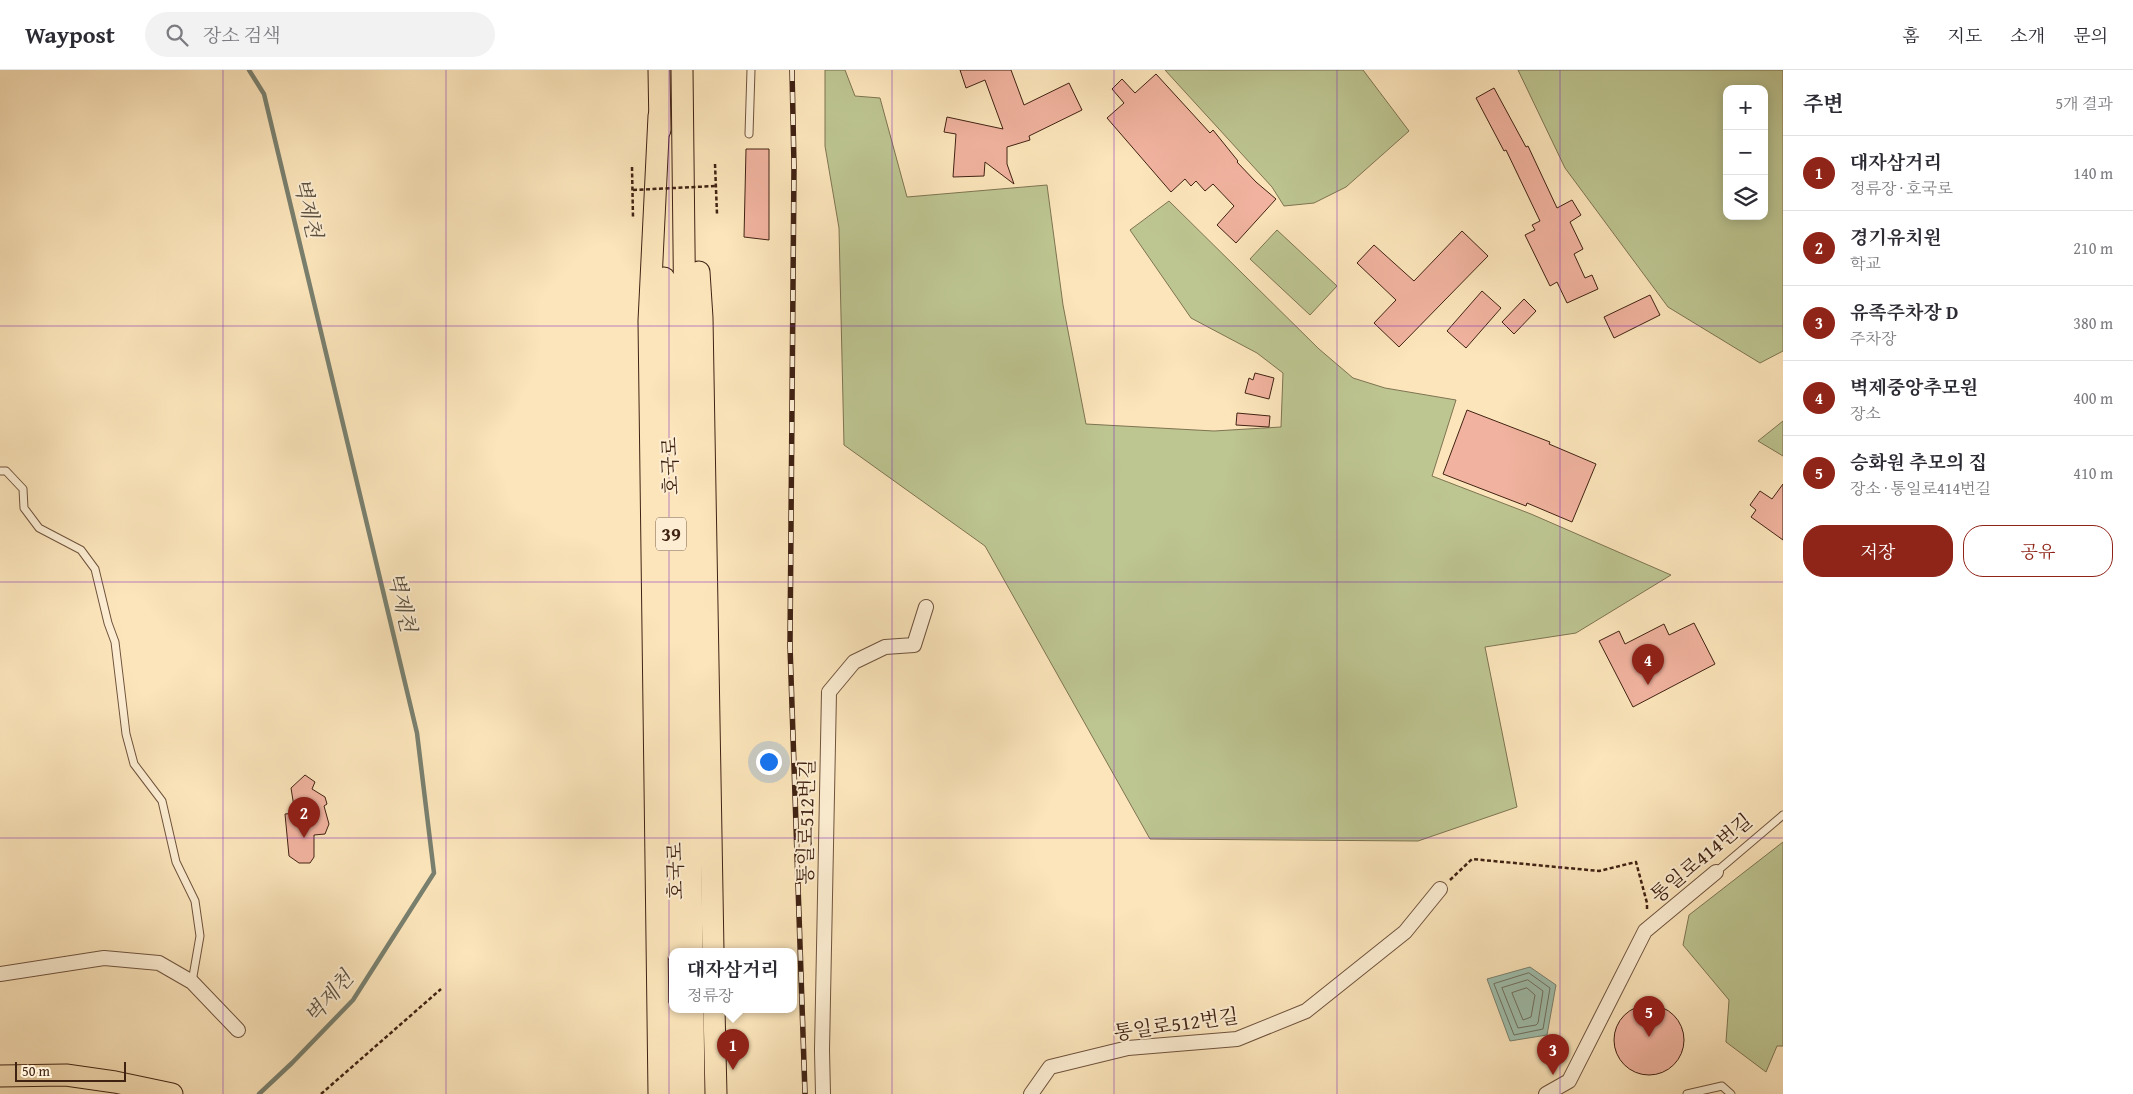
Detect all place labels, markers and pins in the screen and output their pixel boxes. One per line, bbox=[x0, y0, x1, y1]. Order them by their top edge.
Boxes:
pin: 4 bbox=[1632, 644, 1664, 685]
pin: 2 bbox=[288, 797, 320, 838]
pin: 5 bbox=[1633, 996, 1665, 1037]
pin: 1 bbox=[717, 1029, 749, 1070]
pin: 3 bbox=[1537, 1034, 1569, 1075]

